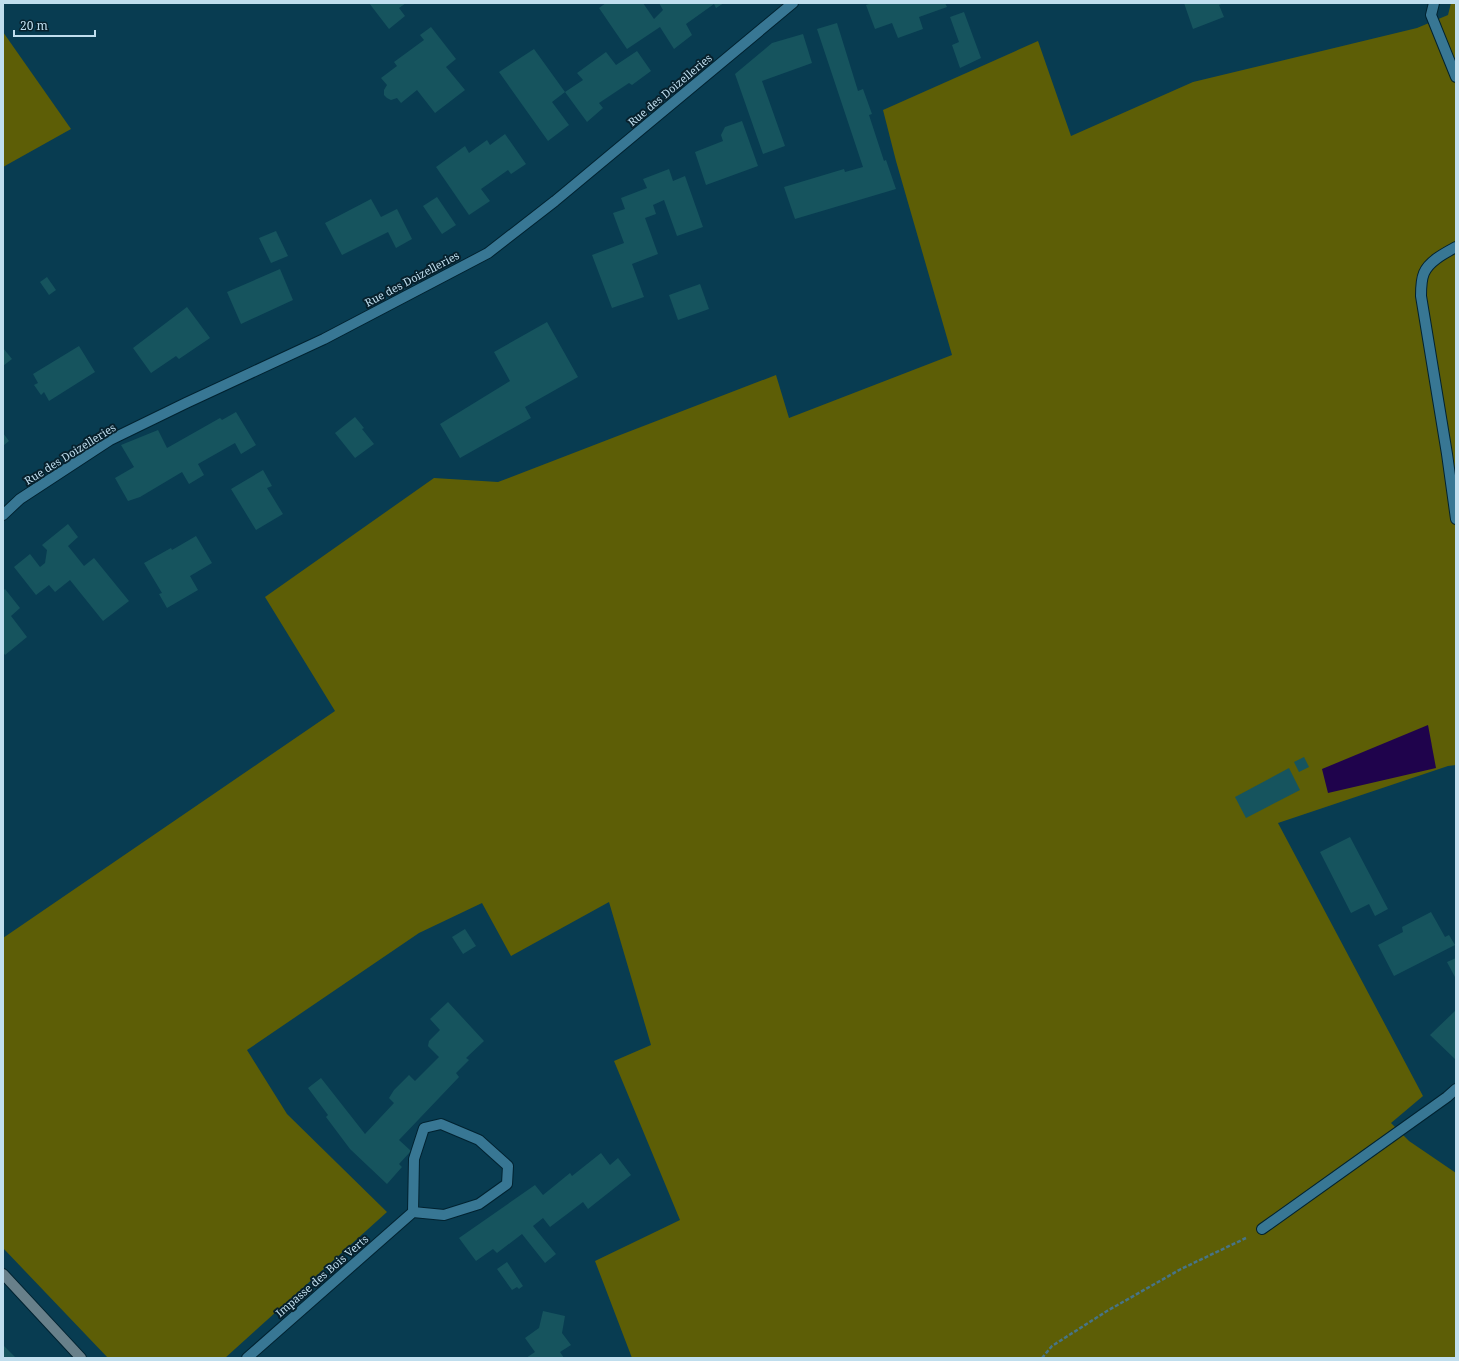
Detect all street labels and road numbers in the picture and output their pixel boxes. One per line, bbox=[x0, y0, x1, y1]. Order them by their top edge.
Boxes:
street label: Rue des Doizelleries bbox=[625, 50, 715, 129]
street label: Rue des Doizelleries bbox=[362, 247, 462, 310]
street label: Rue des Doizelleries bbox=[21, 419, 118, 488]
street label: Impasse des Bois Verts bbox=[272, 1231, 371, 1320]

